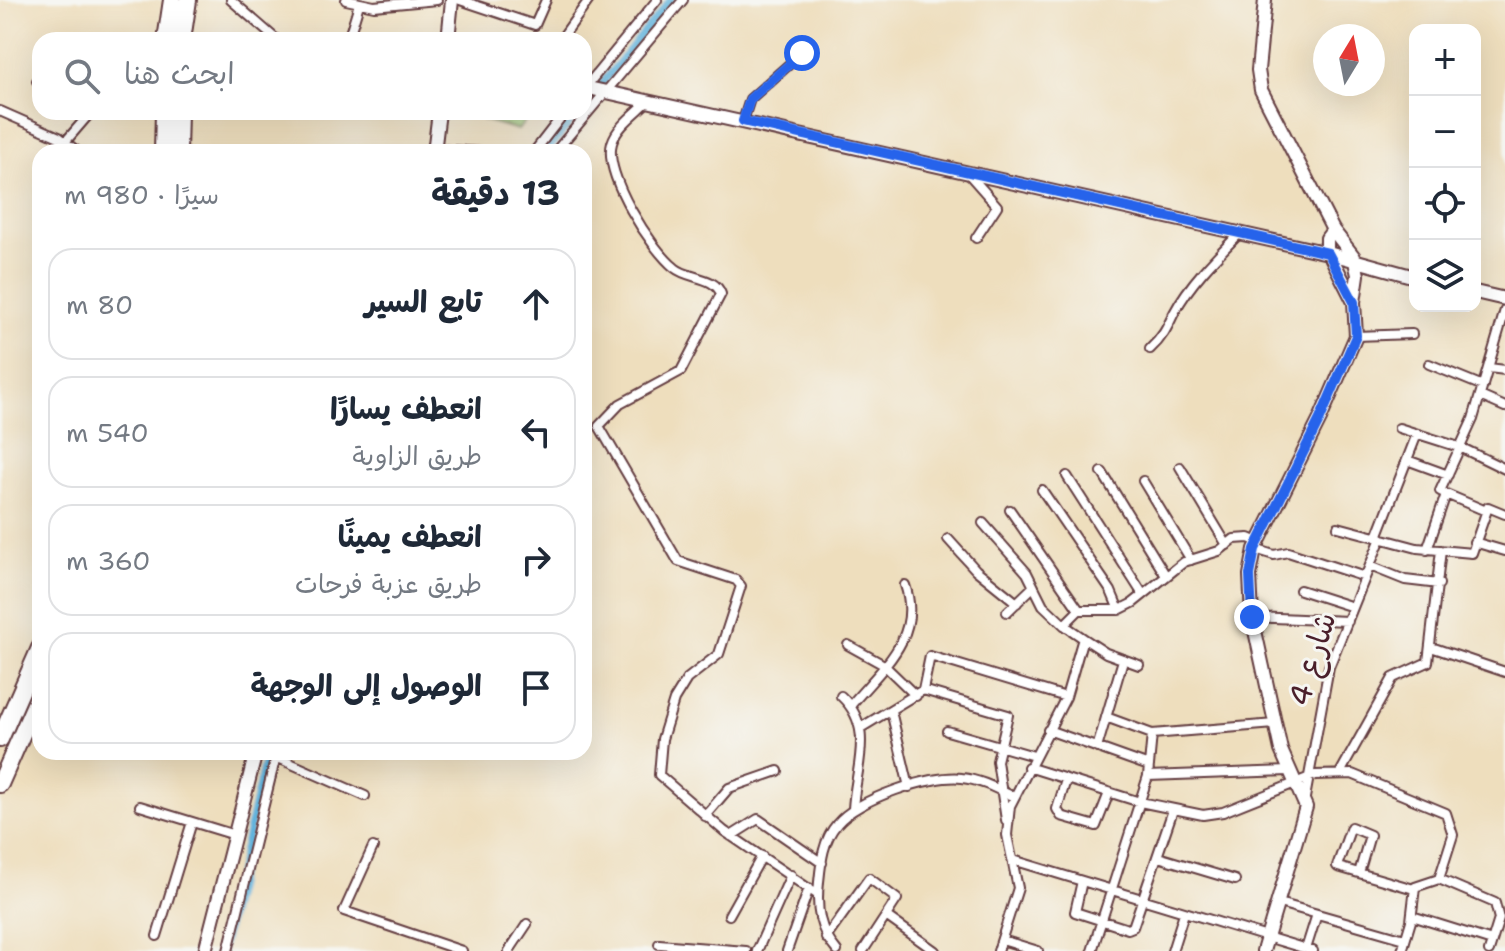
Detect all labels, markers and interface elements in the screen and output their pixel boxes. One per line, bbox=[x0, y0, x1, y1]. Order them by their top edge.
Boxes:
north arrow bbox=[1313, 24, 1385, 96]
map controls bbox=[1409, 24, 1481, 312]
button: + bbox=[1409, 24, 1481, 96]
search box bbox=[32, 32, 592, 120]
route start bbox=[784, 35, 820, 71]
text: ابحث هنا bbox=[124, 53, 235, 94]
icon: search bbox=[60, 54, 104, 98]
button: − bbox=[1409, 96, 1481, 168]
button: locate bbox=[1409, 168, 1481, 240]
text: 13 دقيقة bbox=[431, 170, 560, 216]
text: سيرًا · 980 m bbox=[64, 177, 219, 212]
button: layers bbox=[1409, 240, 1481, 312]
text: تابع السير bbox=[365, 281, 482, 322]
icon: ahead bbox=[514, 282, 558, 326]
text: 80 m bbox=[66, 287, 133, 322]
text: انعطف يسارًا bbox=[330, 388, 482, 429]
icon: left bbox=[514, 410, 558, 454]
text: 540 m bbox=[66, 415, 149, 450]
text: طريق الزاوية bbox=[353, 438, 482, 473]
text: انعطف يمينًا bbox=[338, 516, 482, 557]
icon: right bbox=[514, 538, 558, 582]
text: 360 m bbox=[66, 543, 151, 578]
text: طريق عزبة فرحات bbox=[295, 566, 482, 601]
route end bbox=[1234, 599, 1270, 635]
street label: شارع 4 bbox=[1278, 607, 1347, 711]
text: الوصول إلى الوجهة bbox=[250, 665, 482, 706]
icon: arrive bbox=[514, 666, 558, 710]

